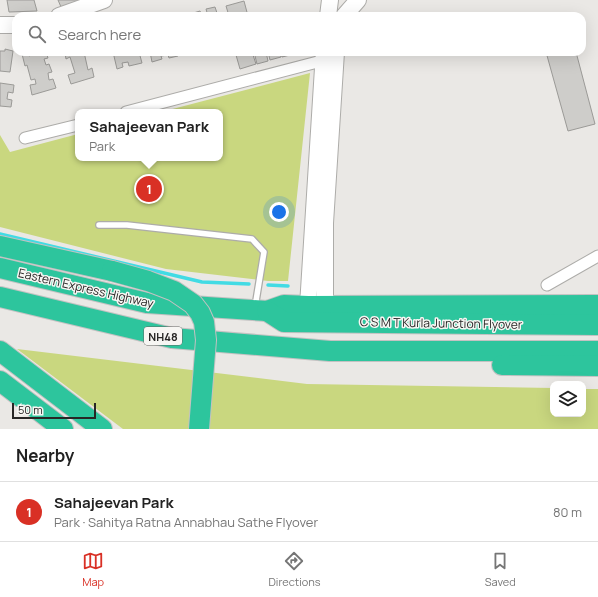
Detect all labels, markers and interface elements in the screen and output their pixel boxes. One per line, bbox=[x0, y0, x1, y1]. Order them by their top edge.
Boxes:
search box bbox=[12, 12, 586, 56]
icon: search bbox=[26, 23, 48, 45]
text: Search here bbox=[58, 24, 141, 45]
popup bbox=[75, 109, 223, 161]
text: Sahajeevan Park bbox=[89, 116, 209, 137]
text: Park bbox=[89, 137, 115, 155]
pin: 1 bbox=[136, 174, 162, 204]
your location bbox=[269, 202, 289, 222]
street label: Eastern Express Highway bbox=[17, 264, 156, 312]
street label: C S M T Kurla Junction Flyover bbox=[360, 313, 523, 333]
road number: NH48 bbox=[144, 327, 182, 345]
map controls bbox=[550, 381, 586, 417]
button: layers bbox=[550, 381, 586, 417]
scale bar bbox=[12, 401, 96, 420]
text: 50 m bbox=[18, 402, 43, 417]
text: Nearby bbox=[16, 444, 74, 467]
text: Sahajeevan Park bbox=[54, 492, 174, 513]
text: 1 bbox=[26, 503, 32, 521]
text: 80 m bbox=[553, 503, 582, 521]
text: Park · Sahitya Ratna Annabhau Sathe Flyover bbox=[54, 513, 318, 531]
tab: Map bbox=[82, 550, 104, 589]
tab: Directions bbox=[268, 550, 321, 589]
tab: Saved bbox=[485, 550, 516, 589]

